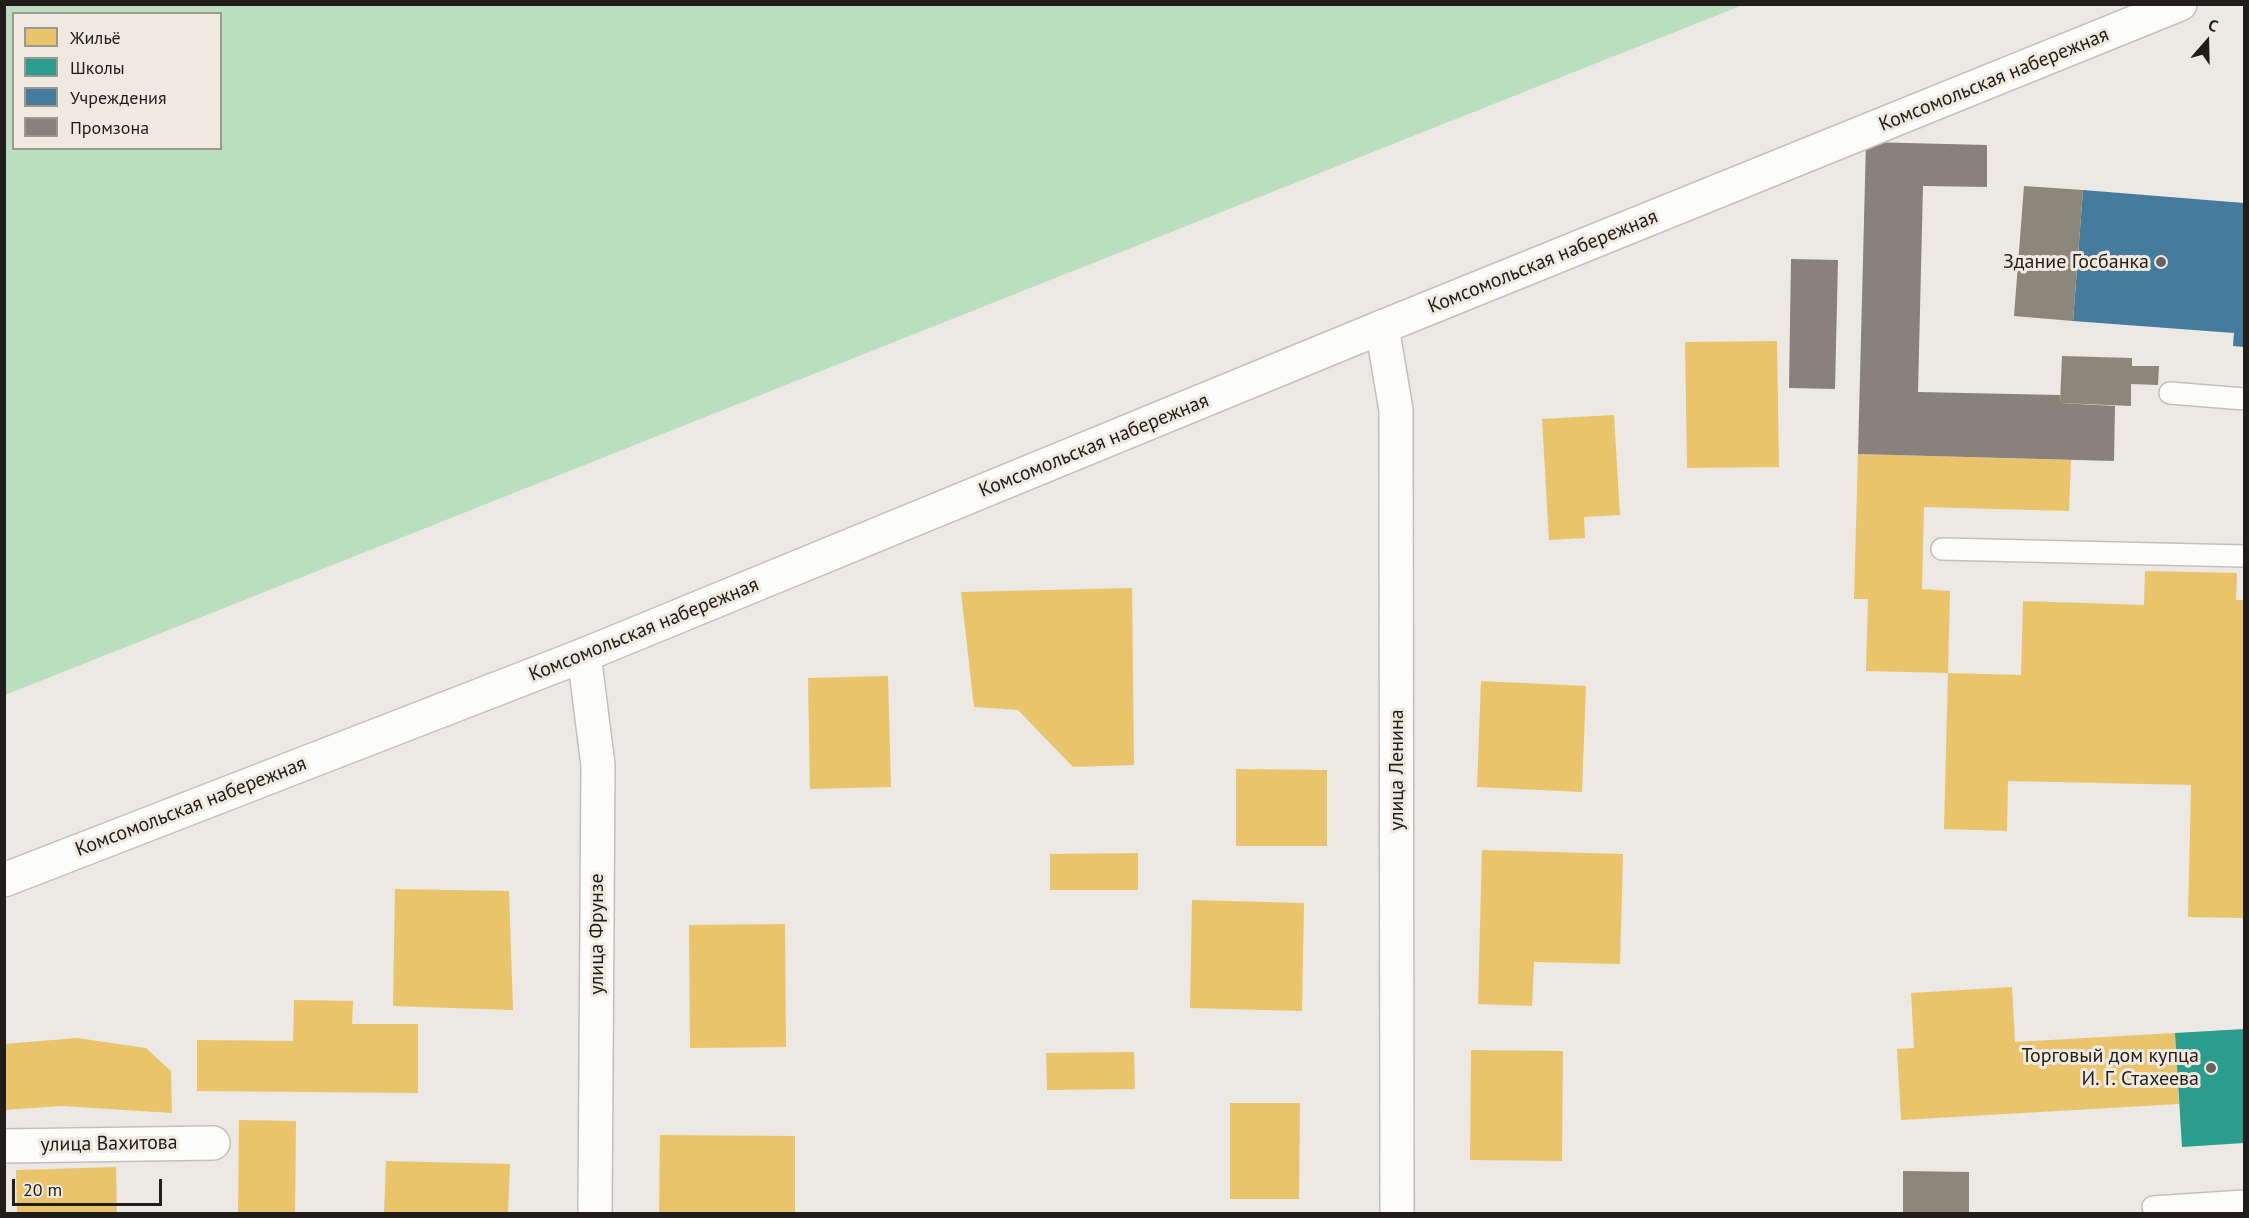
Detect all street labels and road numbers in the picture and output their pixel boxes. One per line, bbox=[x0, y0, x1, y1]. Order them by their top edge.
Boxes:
street label: Комсомольская набережная bbox=[1876, 23, 2112, 137]
street label: Комсомольская набережная bbox=[1425, 205, 1661, 319]
street label: Комсомольская набережная bbox=[976, 389, 1212, 503]
street label: Комсомольская набережная bbox=[526, 573, 762, 687]
street label: улица Ленина bbox=[1385, 709, 1409, 831]
street label: Комсомольская набережная bbox=[72, 752, 310, 862]
street label: улица Фрунзе bbox=[585, 873, 609, 995]
street label: улица Вахитова bbox=[40, 1131, 178, 1157]

